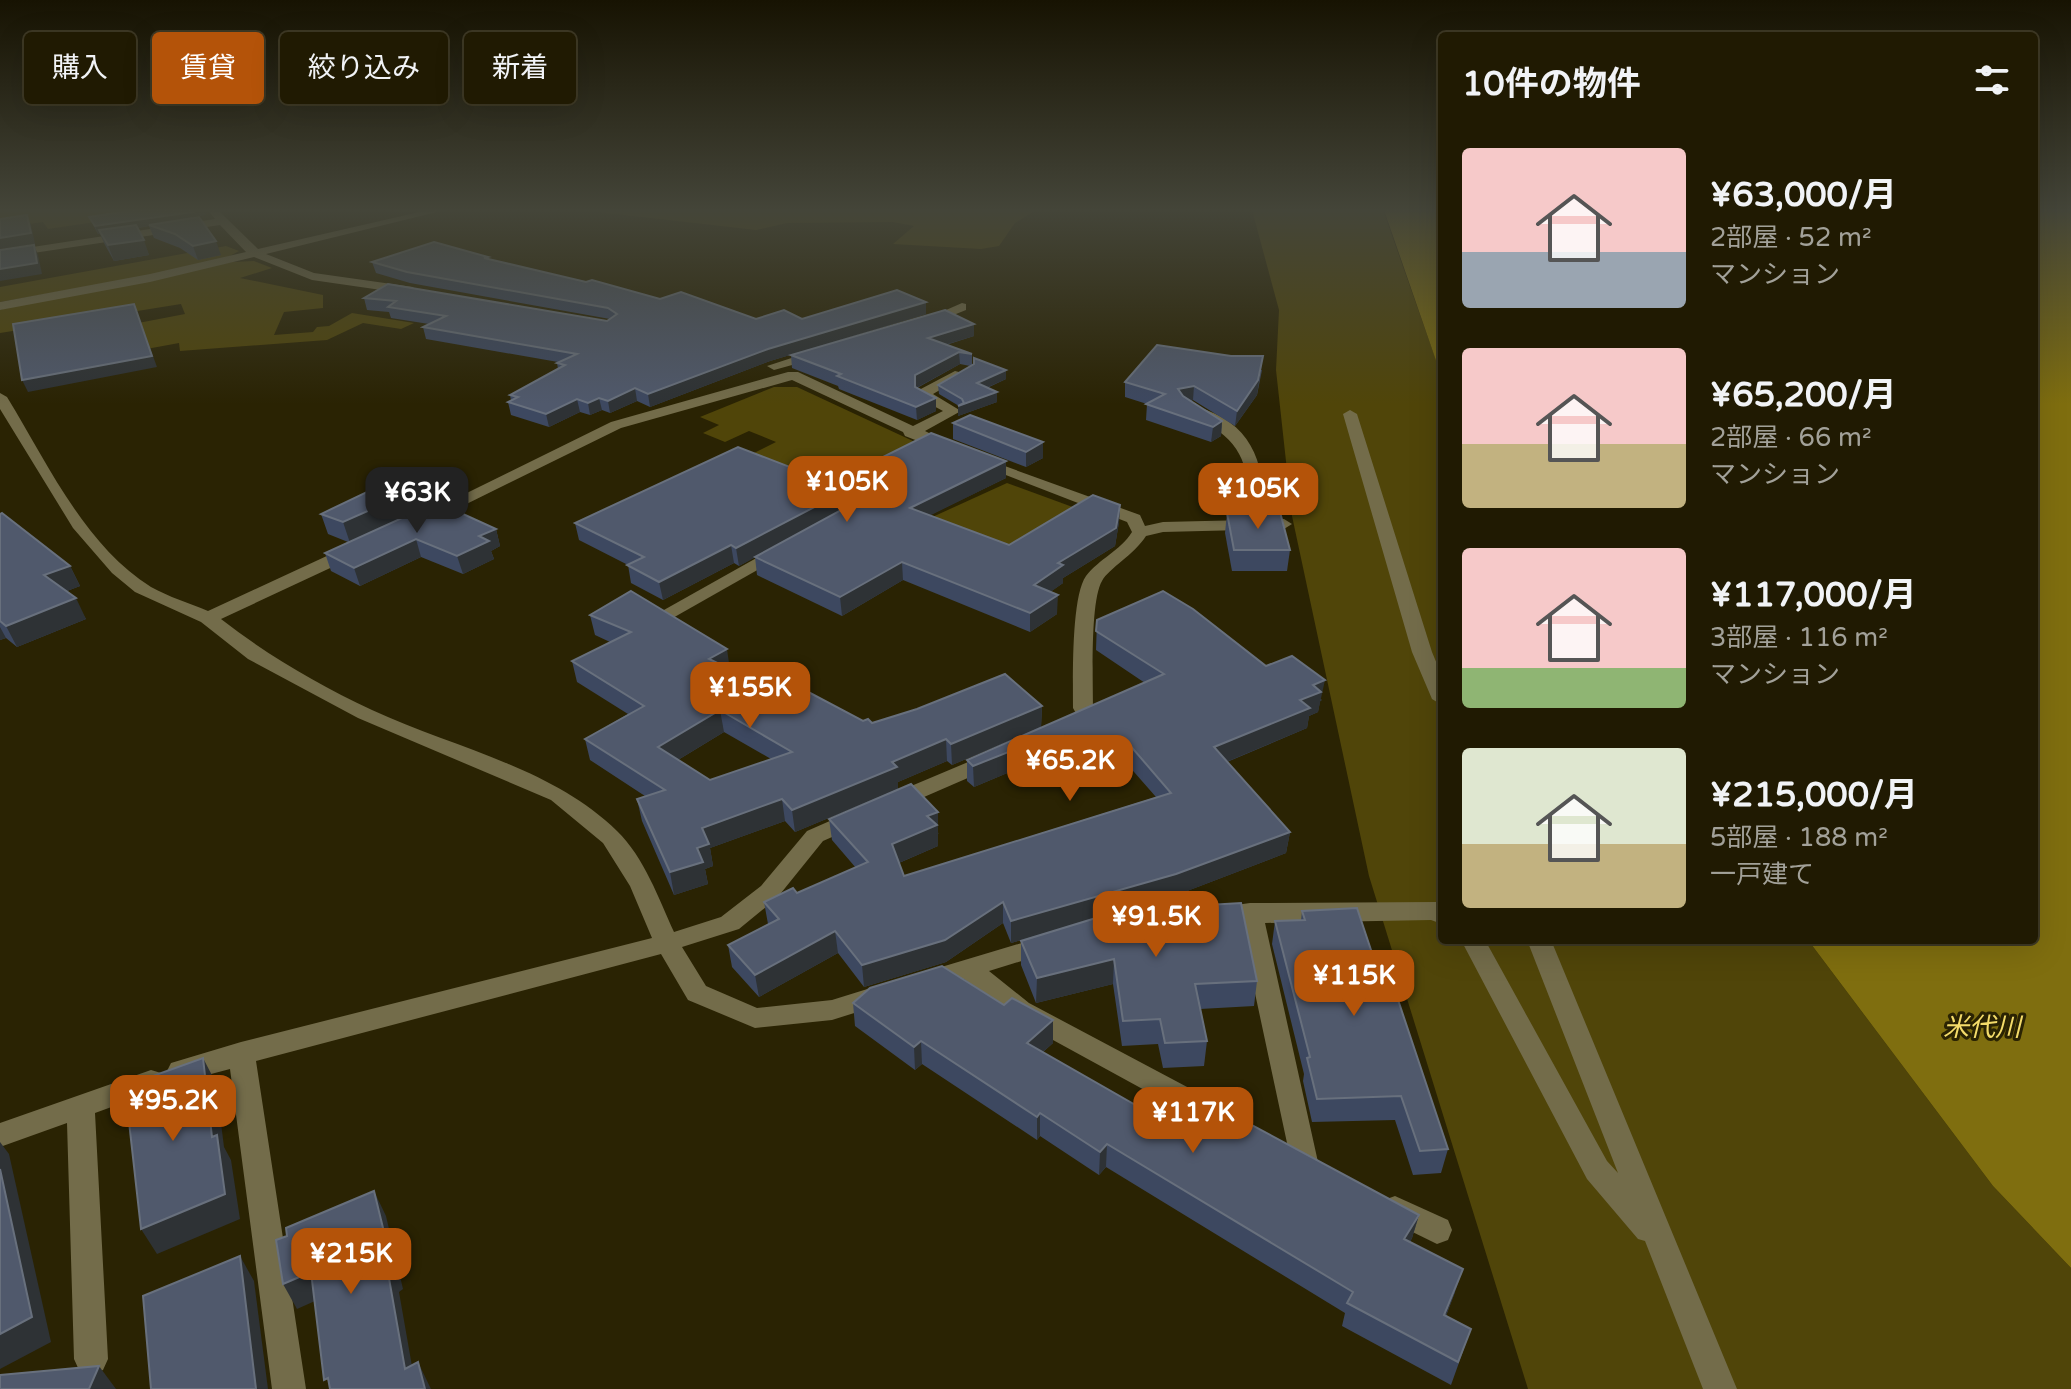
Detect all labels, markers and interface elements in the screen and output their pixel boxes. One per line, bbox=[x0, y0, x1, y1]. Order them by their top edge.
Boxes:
chip: 購入 bbox=[24, 32, 136, 104]
chip: 賃貸 bbox=[152, 32, 264, 104]
chip: 絞り込み bbox=[280, 32, 448, 104]
chip: 新着 bbox=[464, 32, 576, 104]
icon: filters bbox=[1970, 58, 2014, 102]
text: 10件の物件 bbox=[1462, 64, 1641, 105]
text: ¥63,000/月 bbox=[1710, 175, 1897, 216]
icon: home bbox=[1526, 180, 1622, 276]
text: 2部屋 · 52 m² bbox=[1710, 222, 1872, 253]
text: マンション bbox=[1710, 259, 1840, 290]
text: ¥65,200/月 bbox=[1710, 375, 1897, 416]
icon: home bbox=[1526, 380, 1622, 476]
text: 2部屋 · 66 m² bbox=[1710, 422, 1872, 453]
pin: ¥105K bbox=[791, 456, 903, 524]
text: マンション bbox=[1710, 459, 1840, 490]
pin: ¥105K bbox=[1202, 463, 1314, 531]
text: ¥105K bbox=[805, 466, 889, 497]
pin: ¥63K bbox=[370, 467, 464, 535]
text: ¥105K bbox=[1216, 473, 1300, 504]
text: ¥63K bbox=[383, 477, 451, 508]
text: ¥117,000/月 bbox=[1710, 575, 1917, 616]
icon: home bbox=[1526, 580, 1622, 676]
text: 3部屋 · 116 m² bbox=[1710, 622, 1888, 653]
text: マンション bbox=[1710, 659, 1840, 690]
pin: ¥155K bbox=[694, 662, 806, 730]
text: ¥155K bbox=[708, 672, 792, 703]
pin: ¥65.2K bbox=[1005, 735, 1135, 803]
text: ¥65.2K bbox=[1025, 745, 1115, 776]
text: ¥215,000/月 bbox=[1710, 775, 1918, 816]
icon: home bbox=[1526, 780, 1622, 876]
text: 5部屋 · 188 m² bbox=[1710, 822, 1888, 853]
text: 一戸建て bbox=[1710, 859, 1814, 890]
pin: ¥91.5K bbox=[1091, 891, 1221, 959]
text: ¥91.5K bbox=[1111, 901, 1201, 932]
pin: ¥115K bbox=[1298, 950, 1410, 1018]
text: ¥115K bbox=[1312, 960, 1396, 991]
water label: 米代川 bbox=[1943, 1012, 2024, 1043]
pin: ¥95.2K bbox=[108, 1075, 238, 1143]
text: ¥95.2K bbox=[128, 1085, 218, 1116]
pin: ¥117K bbox=[1137, 1087, 1249, 1155]
text: ¥117K bbox=[1151, 1097, 1235, 1128]
pin: ¥215K bbox=[295, 1228, 407, 1296]
text: ¥215K bbox=[309, 1238, 393, 1269]

